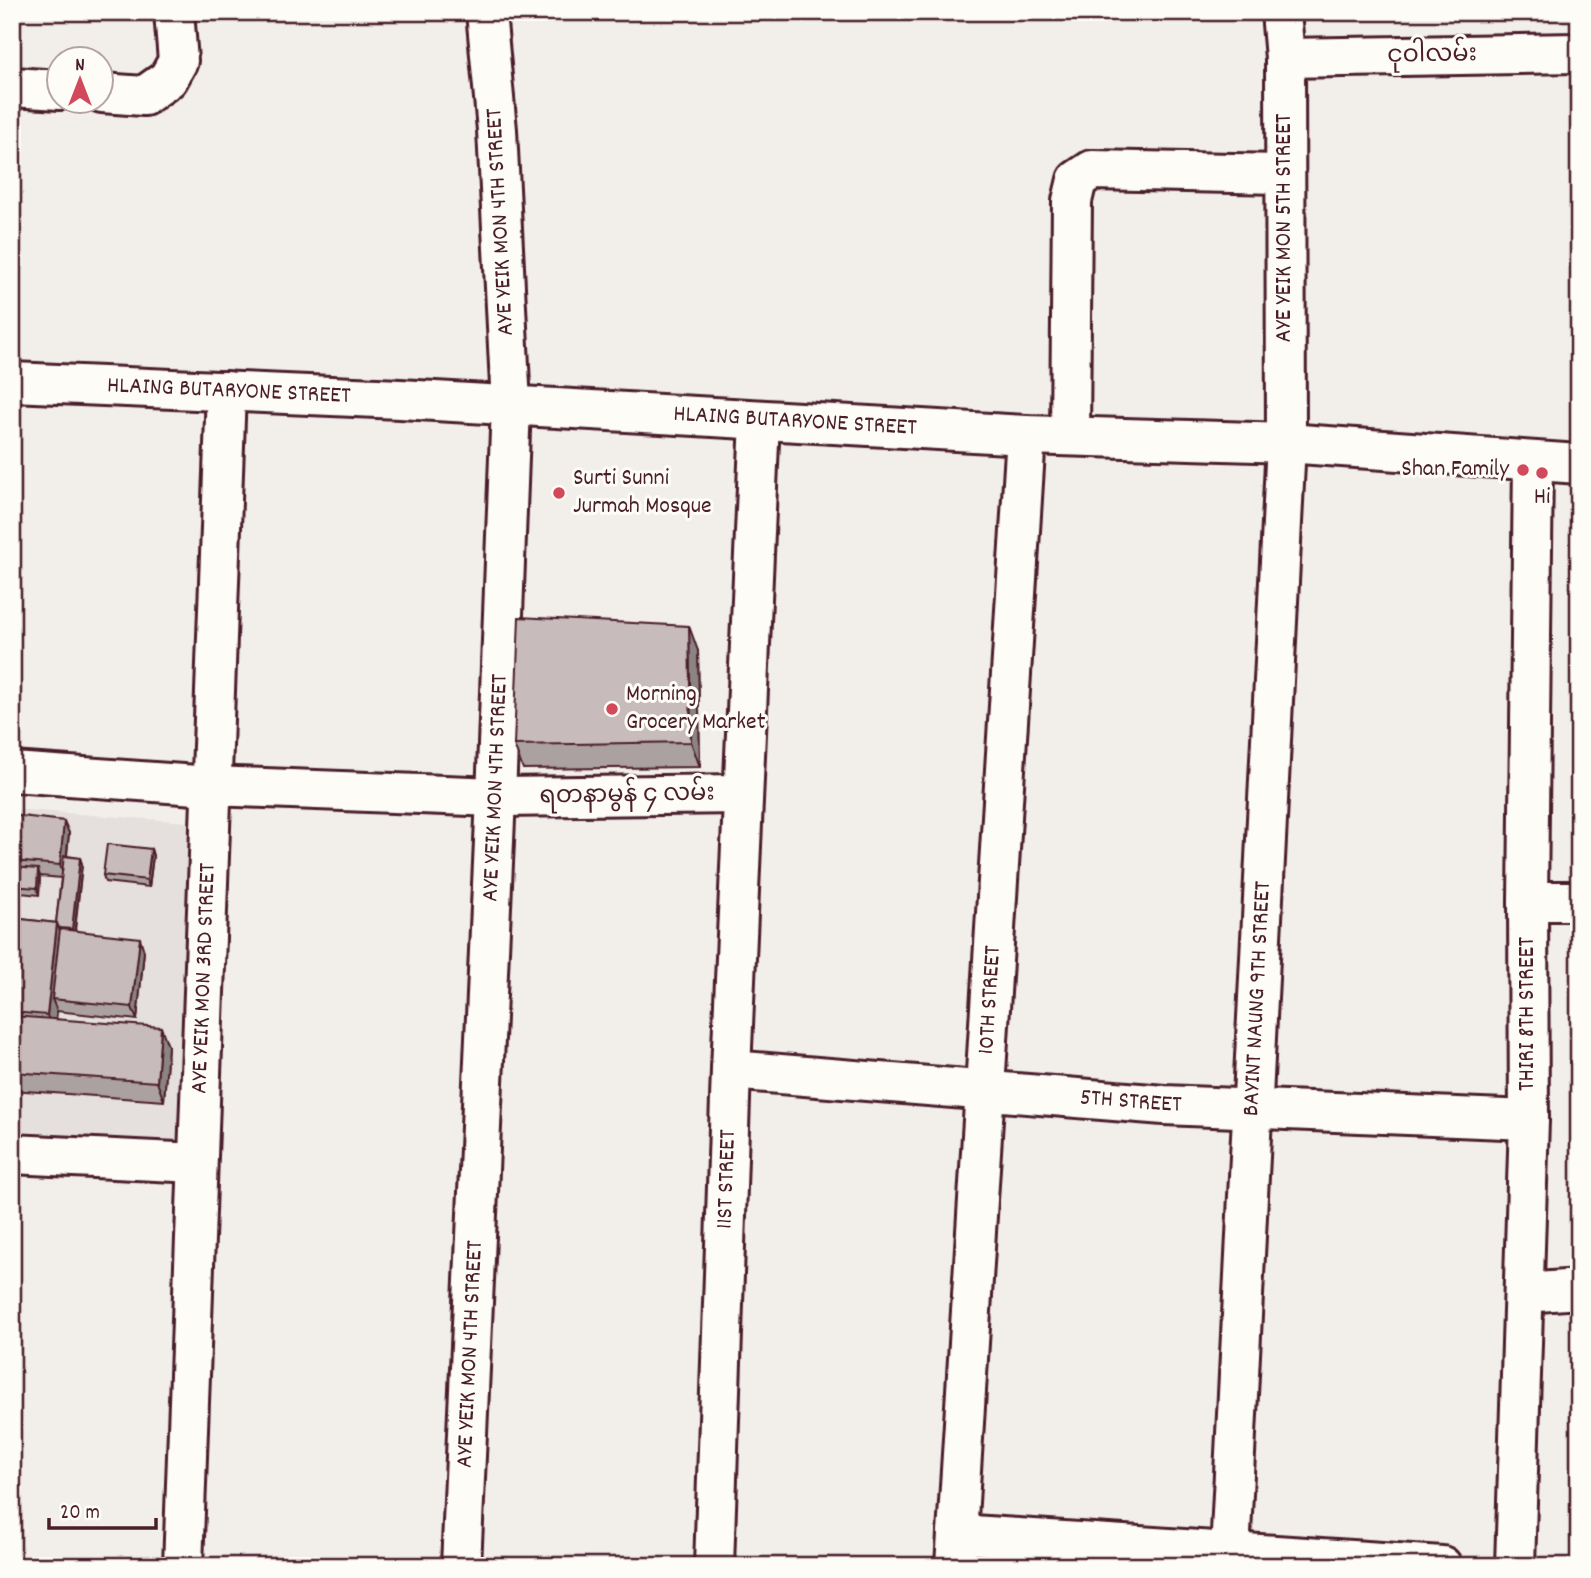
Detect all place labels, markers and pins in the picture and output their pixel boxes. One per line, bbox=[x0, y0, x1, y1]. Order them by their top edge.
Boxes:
place label: Shan Family bbox=[1401, 453, 1510, 487]
place label: Surti Sunni Jurmah Mosque bbox=[573, 462, 712, 524]
marker: Shan Family bbox=[1515, 462, 1531, 478]
marker: Hi bbox=[1534, 465, 1550, 481]
place label: Hi bbox=[1534, 481, 1550, 515]
marker: Surti Sunni Jurmah Mosque bbox=[551, 485, 567, 501]
place label: Morning Grocery Market bbox=[626, 678, 766, 740]
marker: Morning Grocery Market bbox=[604, 701, 620, 717]

